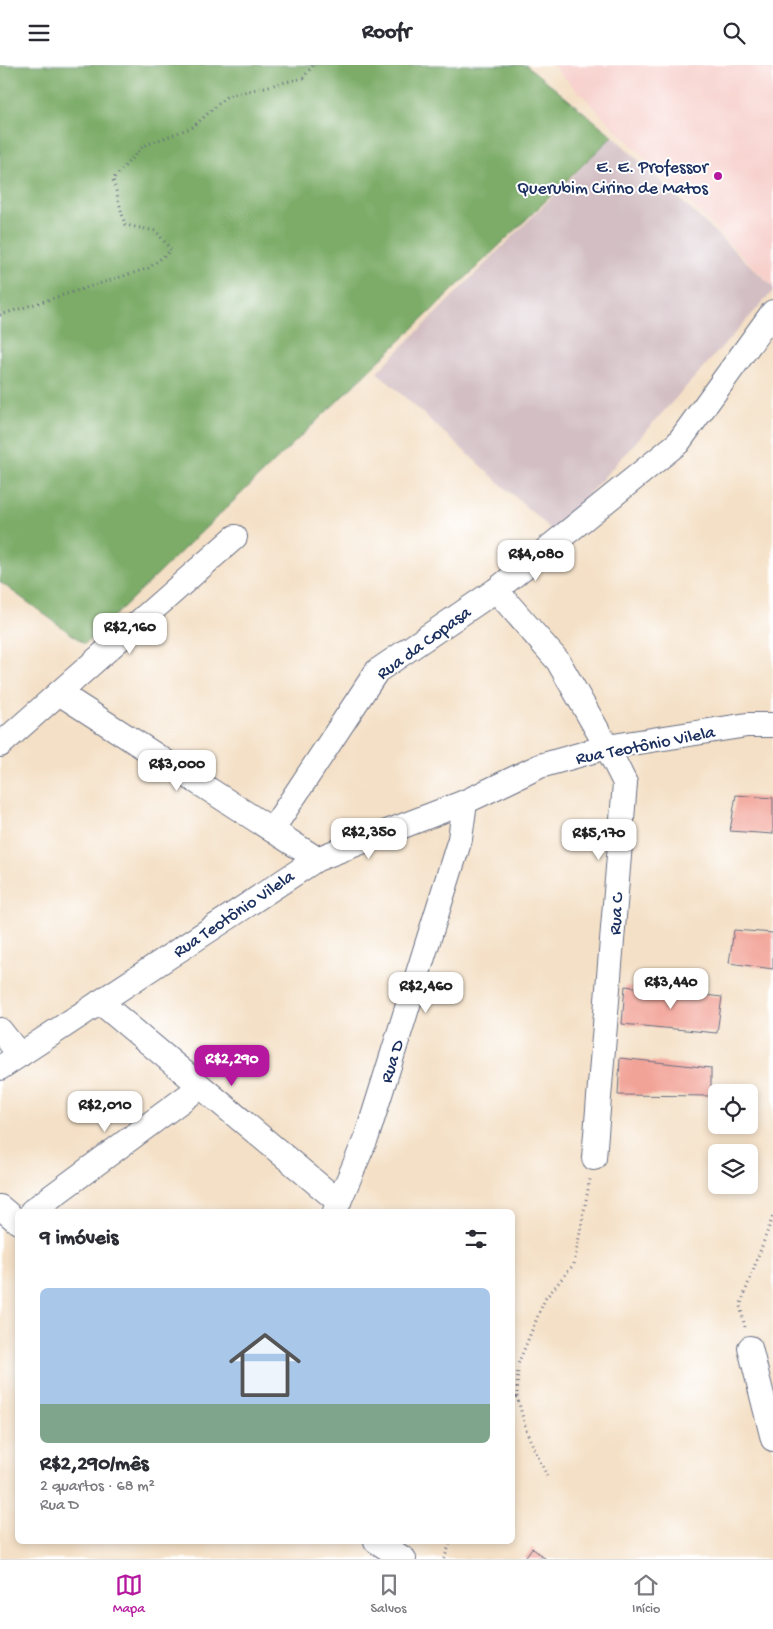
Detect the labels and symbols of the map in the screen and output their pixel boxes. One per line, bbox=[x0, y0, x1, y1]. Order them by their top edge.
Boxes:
place label: E. E. Professor Querubim Cirino de Matos bbox=[517, 158, 710, 200]
marker: E. E. Professor Querubim Cirino de Matos bbox=[712, 170, 724, 182]
pin: R$4,080 bbox=[490, 539, 582, 582]
street label: Rua da Copasa bbox=[373, 602, 477, 685]
pin: R$2,160 bbox=[84, 613, 176, 655]
street label: Rua Teotônio Vilela bbox=[574, 722, 718, 770]
pin: R$3,000 bbox=[131, 749, 223, 792]
pin: R$2,350 bbox=[323, 817, 415, 860]
pin: R$5,170 bbox=[553, 819, 645, 861]
street label: Rua Teotônio Vilela bbox=[170, 866, 300, 963]
street label: Rua C bbox=[606, 891, 630, 936]
pin: R$3,440 bbox=[625, 967, 717, 1010]
pin: R$2,460 bbox=[380, 971, 472, 1014]
street label: Rua D bbox=[377, 1037, 410, 1086]
pin: R$2,290 bbox=[186, 1045, 278, 1087]
pin: R$2,010 bbox=[59, 1091, 151, 1133]

